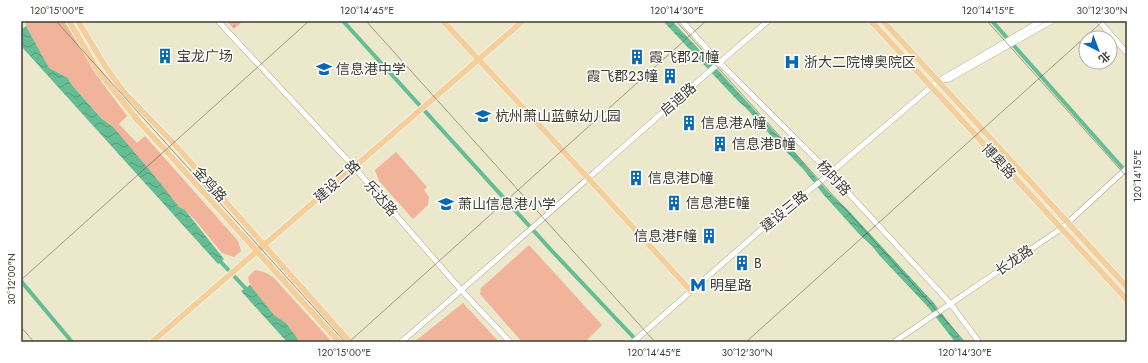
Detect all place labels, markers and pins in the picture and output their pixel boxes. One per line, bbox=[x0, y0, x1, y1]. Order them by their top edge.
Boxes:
place label: 宝龙广场 bbox=[177, 46, 233, 66]
building icon: 宝龙广场 bbox=[156, 47, 174, 65]
place label: 霞飞郡21幢 bbox=[649, 47, 719, 67]
building icon: 霞飞郡21幢 bbox=[628, 48, 646, 66]
place label: 浙大二院博奥院区 bbox=[804, 52, 916, 72]
hospital icon: 浙大二院博奥院区 bbox=[783, 53, 801, 71]
place label: 信息港中学 bbox=[336, 59, 406, 79]
school or university icon: 信息港中学 bbox=[315, 60, 333, 78]
place label: 霞飞郡23幢 bbox=[586, 66, 658, 86]
building icon: 霞飞郡23幢 bbox=[661, 67, 679, 85]
place label: 杭州萧山蓝鲸幼儿园 bbox=[495, 106, 621, 126]
school or university icon: 杭州萧山蓝鲸幼儿园 bbox=[474, 107, 492, 125]
place label: 信息港A幢 bbox=[701, 113, 766, 133]
building icon: 信息港A幢 bbox=[680, 114, 698, 132]
place label: 信息港B幢 bbox=[732, 134, 796, 154]
building icon: 信息港B幢 bbox=[711, 135, 729, 153]
place label: 信息港D幢 bbox=[648, 168, 714, 188]
building icon: 信息港D幢 bbox=[627, 169, 645, 187]
place label: 信息港E幢 bbox=[686, 193, 750, 213]
place label: 萧山信息港小学 bbox=[458, 194, 556, 214]
building icon: 信息港E幢 bbox=[665, 194, 683, 212]
school or university icon: 萧山信息港小学 bbox=[437, 195, 455, 213]
place label: 信息港F幢 bbox=[634, 226, 697, 246]
building icon: 信息港F幢 bbox=[700, 227, 718, 245]
place label: B bbox=[754, 253, 762, 273]
building icon: B bbox=[733, 254, 751, 272]
place label: 明星路 bbox=[710, 275, 752, 295]
metro station icon: 明星路 bbox=[689, 276, 707, 294]

